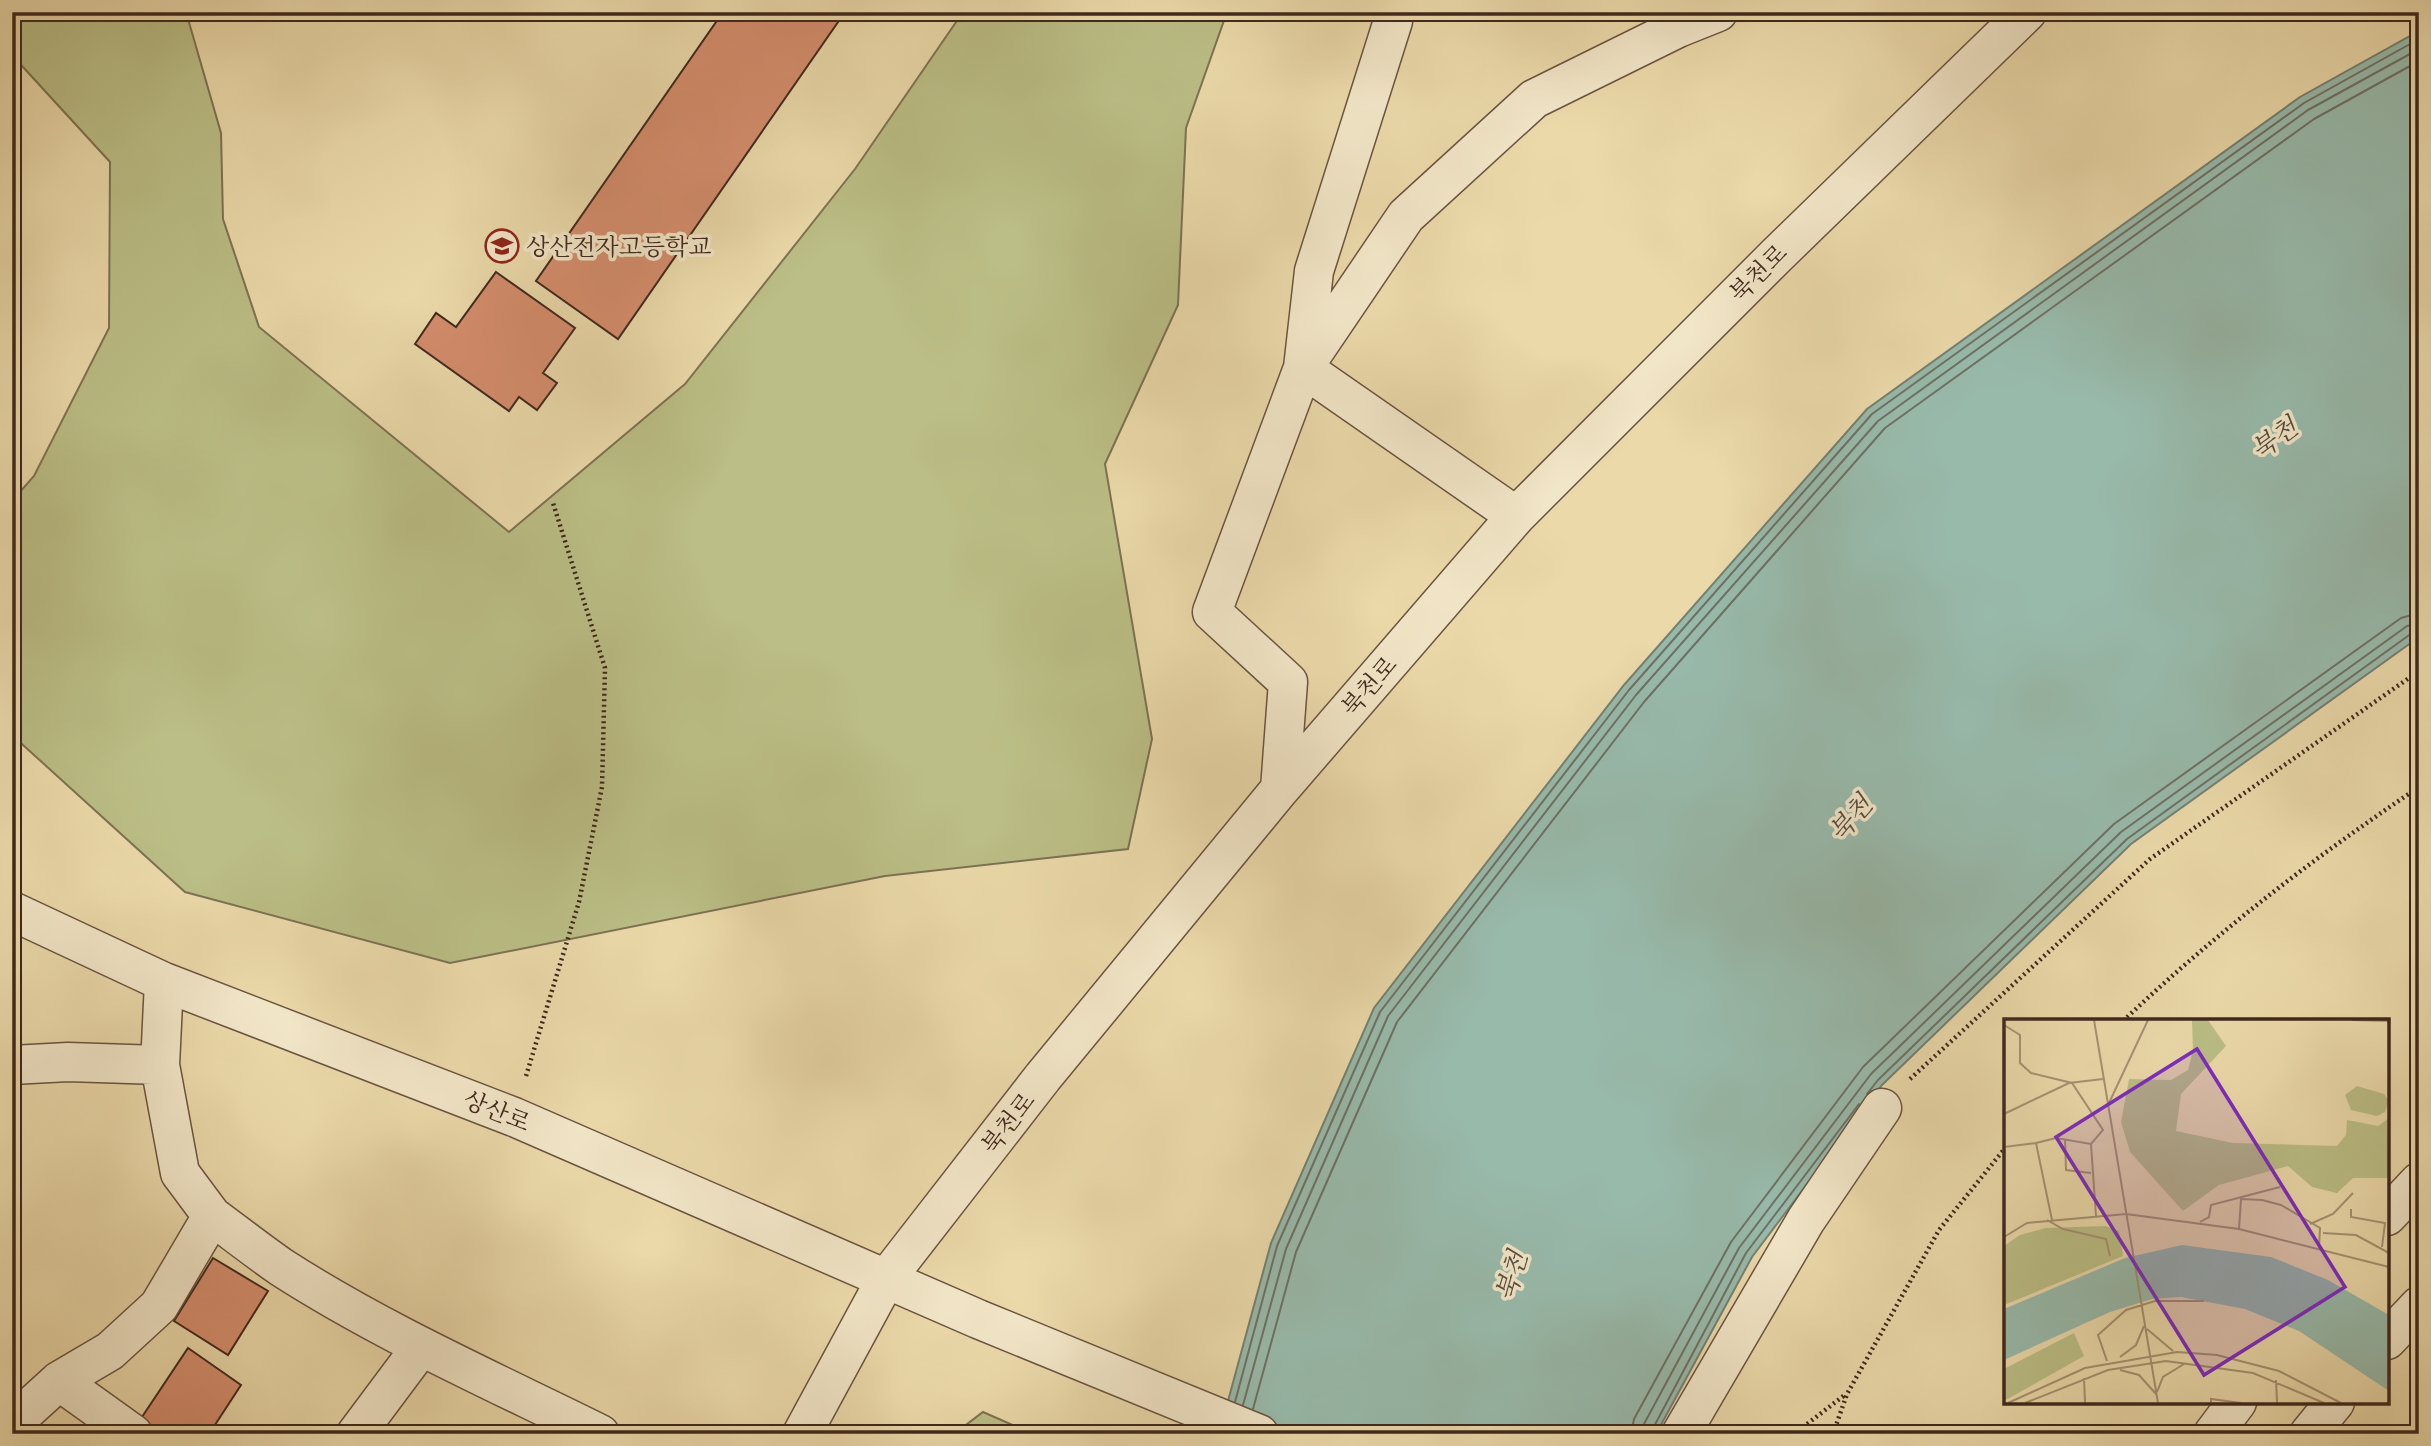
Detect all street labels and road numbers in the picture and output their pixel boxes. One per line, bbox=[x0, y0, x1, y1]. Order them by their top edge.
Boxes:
street label: 북천로 bbox=[1721, 236, 1795, 310]
street label: 북천로 bbox=[1333, 648, 1405, 724]
street label: 상산로 bbox=[458, 1082, 536, 1140]
street label: 북천로 bbox=[973, 1085, 1043, 1161]

